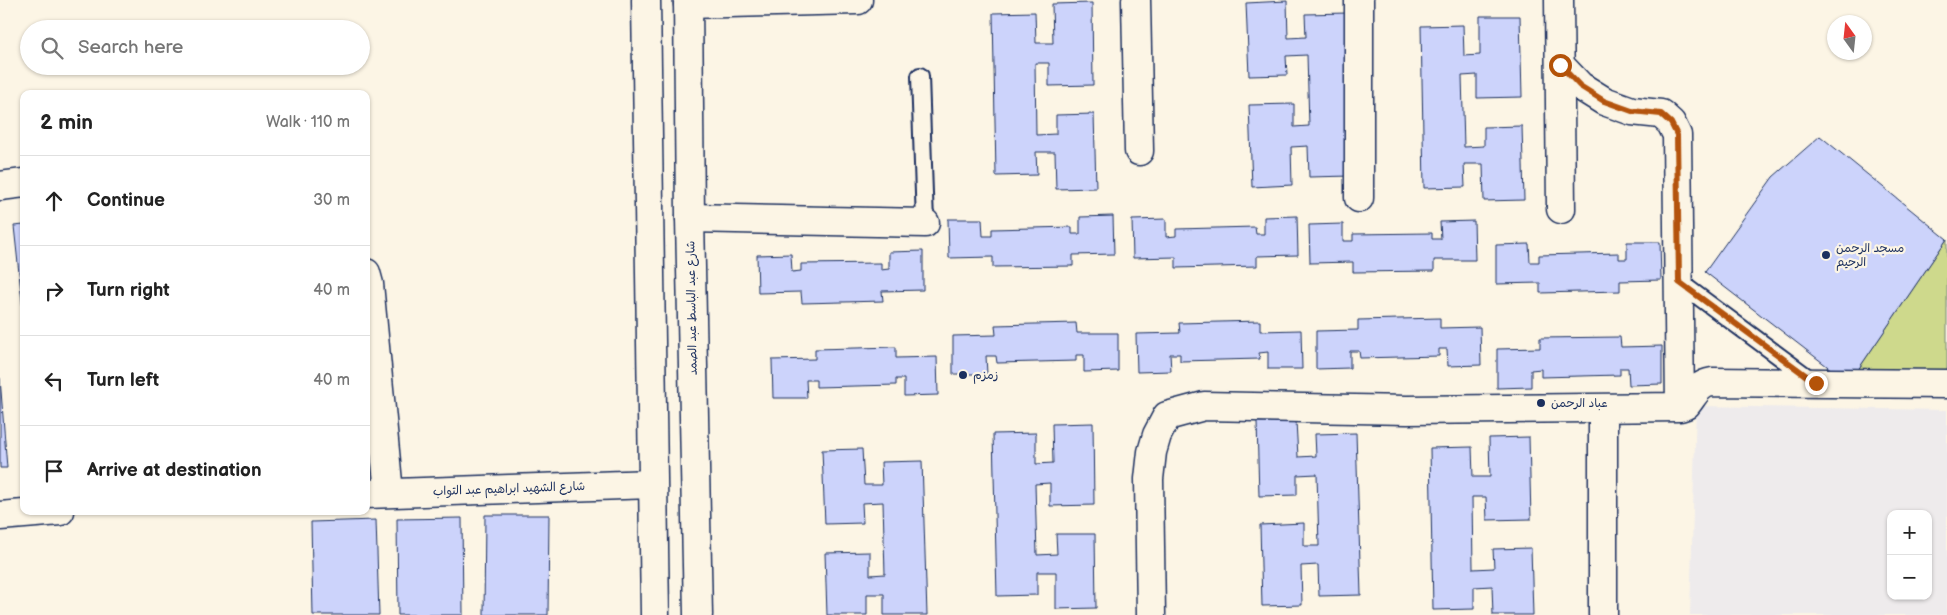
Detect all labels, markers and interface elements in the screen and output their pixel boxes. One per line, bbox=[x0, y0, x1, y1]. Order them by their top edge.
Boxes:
north arrow bbox=[1827, 15, 1872, 60]
search box bbox=[20, 20, 370, 75]
icon: search bbox=[38, 34, 66, 62]
text: Search here bbox=[78, 36, 183, 59]
route start bbox=[1549, 54, 1572, 77]
text: 2 min bbox=[40, 110, 93, 135]
text: Walk · 110 m bbox=[266, 113, 350, 132]
icon: ahead bbox=[40, 187, 68, 215]
text: Continue bbox=[87, 189, 165, 212]
text: 30 m bbox=[313, 191, 350, 210]
street label: شارع عبد الباسط عبد الصمد bbox=[683, 241, 702, 375]
place label: مسجد الرحمن الرحيم bbox=[1836, 241, 1904, 271]
marker: مسجد الرحمن الرحيم bbox=[1820, 249, 1832, 261]
icon: right bbox=[40, 277, 68, 305]
text: Turn right bbox=[87, 279, 170, 302]
text: 40 m bbox=[313, 281, 350, 300]
icon: left bbox=[40, 367, 68, 395]
place label: زمزم bbox=[973, 368, 998, 384]
text: Turn left bbox=[87, 369, 159, 392]
marker: زمزم bbox=[957, 369, 969, 381]
text: 40 m bbox=[313, 371, 350, 390]
route end bbox=[1805, 372, 1828, 395]
place label: عباد الرحمن bbox=[1551, 396, 1608, 411]
marker: عباد الرحمن bbox=[1535, 397, 1547, 409]
icon: arrive bbox=[40, 457, 68, 485]
text: Arrive at destination bbox=[87, 459, 262, 482]
street label: شارع الشهيد ابراهيم عبد التواب bbox=[433, 479, 585, 500]
map controls bbox=[1887, 510, 1932, 600]
button: + bbox=[1887, 510, 1932, 555]
button: − bbox=[1887, 555, 1932, 600]

